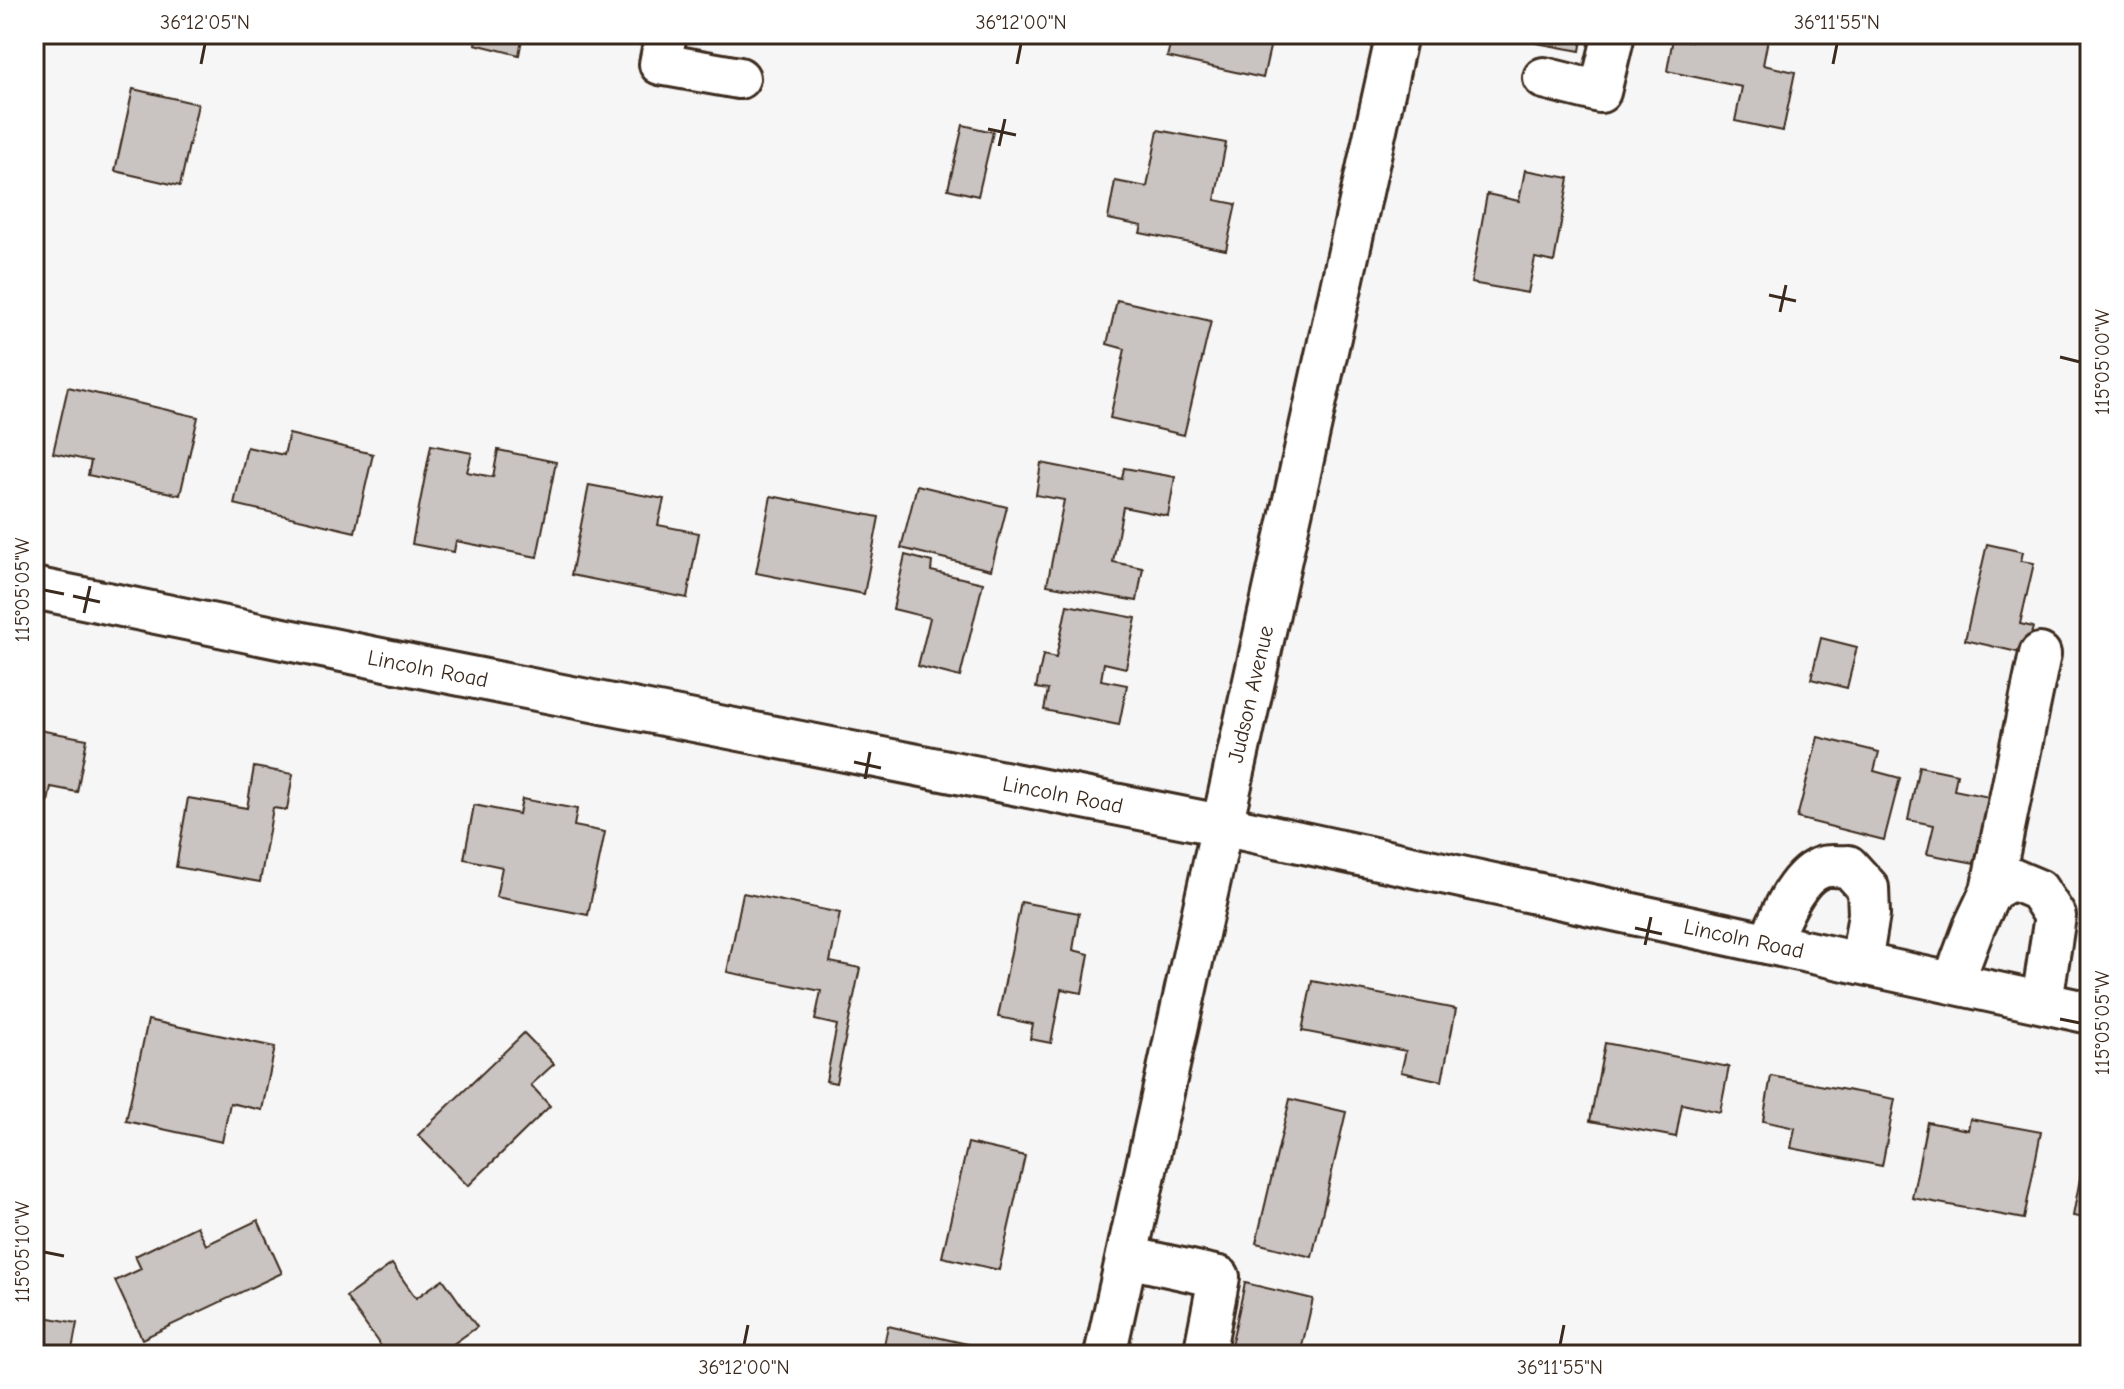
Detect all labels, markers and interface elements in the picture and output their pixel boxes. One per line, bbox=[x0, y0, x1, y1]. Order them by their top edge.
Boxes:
text: 36°12'05"N bbox=[160, 11, 250, 34]
text: 36°12'00"N bbox=[975, 11, 1067, 34]
text: 36°11'55"N bbox=[1794, 11, 1880, 34]
text: 115°05'00"W bbox=[2091, 308, 2114, 415]
text: 115°05'05"W bbox=[11, 537, 34, 642]
street label: Judson Avenue bbox=[1223, 623, 1279, 765]
street label: Lincoln Road bbox=[365, 645, 490, 693]
street label: Lincoln Road bbox=[1000, 771, 1125, 819]
street label: Lincoln Road bbox=[1681, 914, 1806, 964]
text: 115°05'05"W bbox=[2091, 970, 2114, 1075]
text: 115°05'10"W bbox=[11, 1201, 34, 1303]
text: 36°12'00"N bbox=[698, 1356, 790, 1379]
text: 36°11'55"N bbox=[1517, 1356, 1603, 1379]

